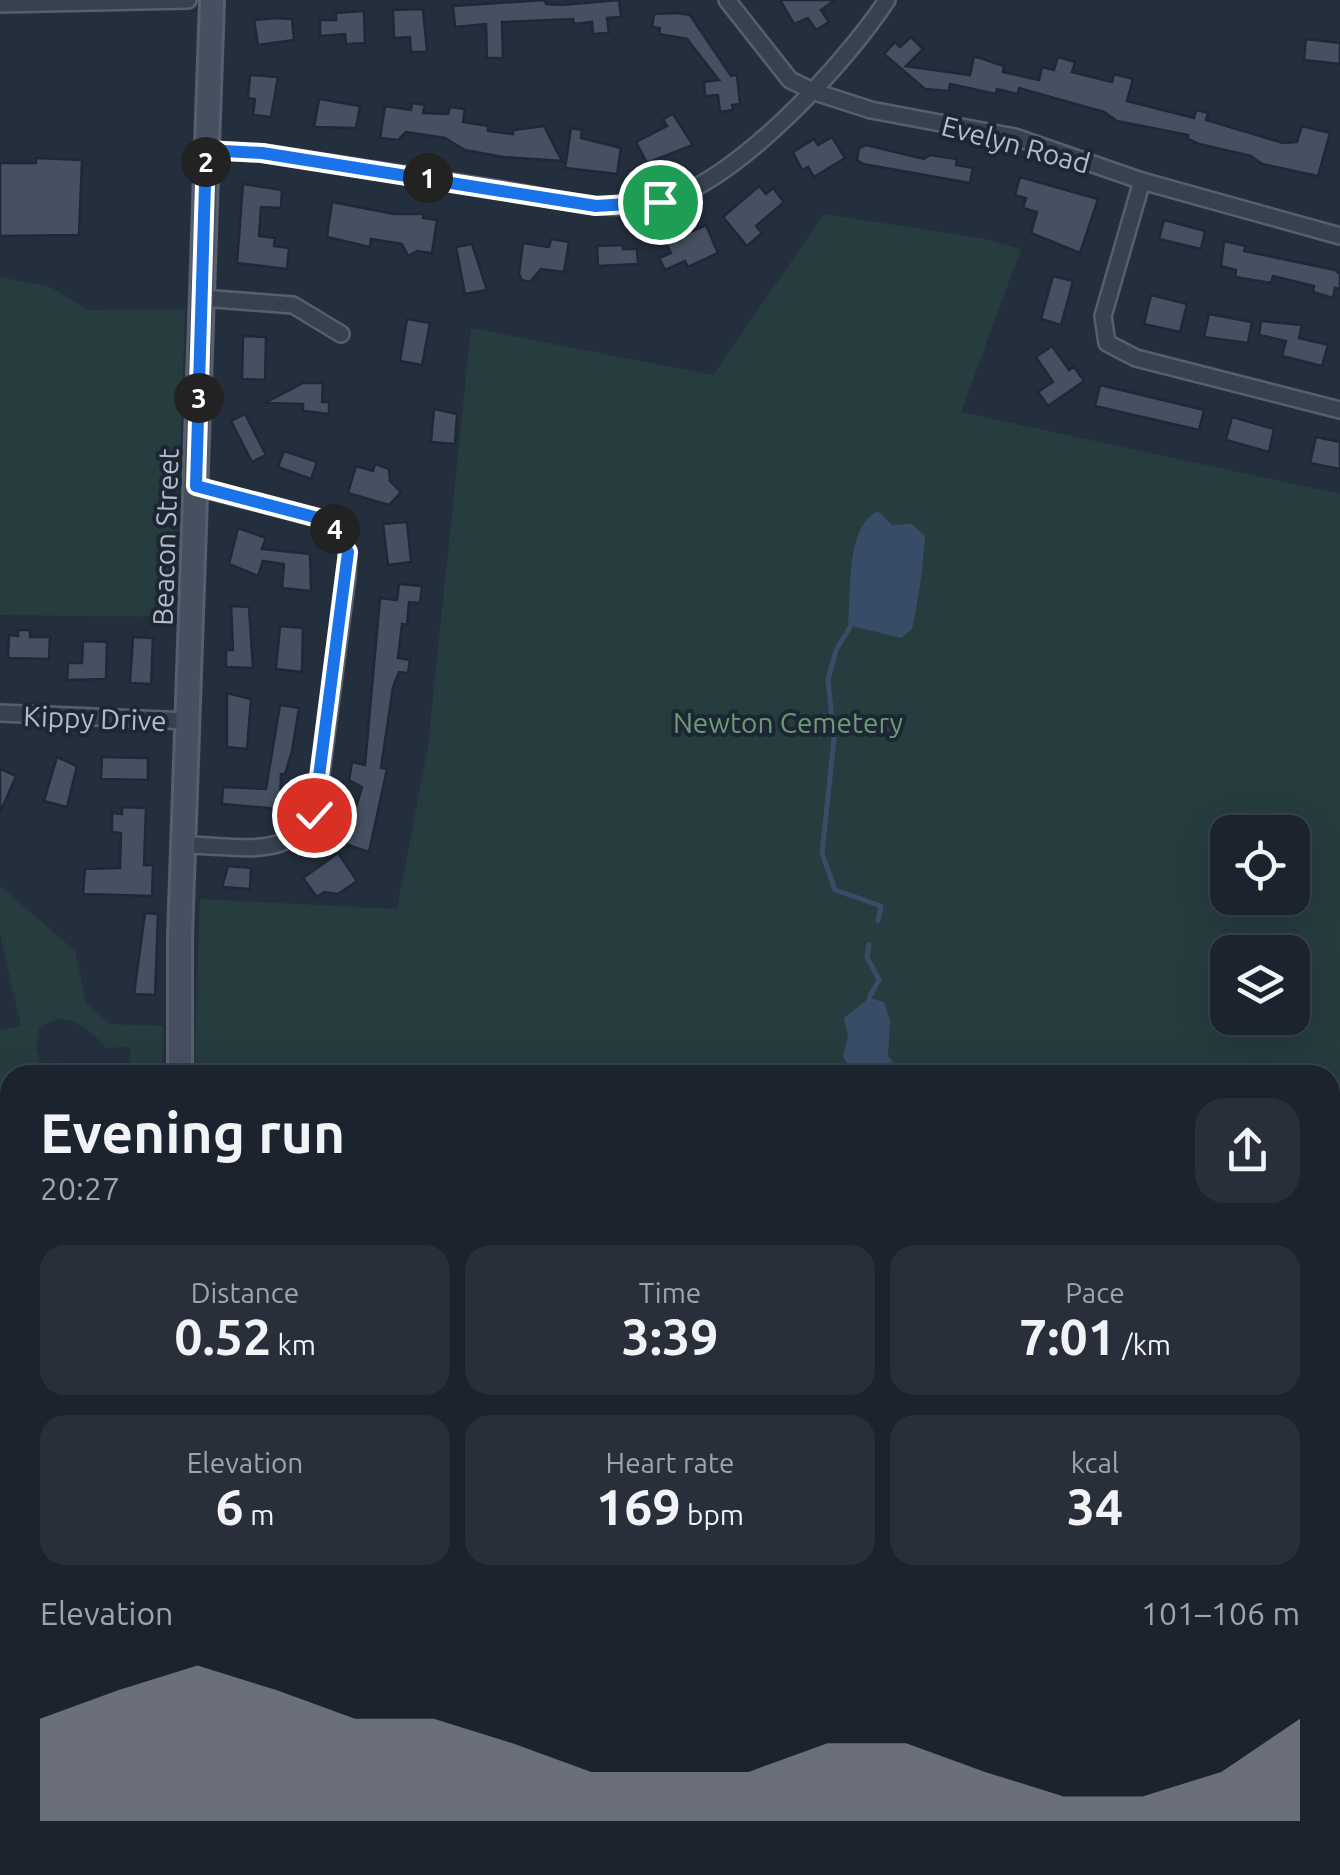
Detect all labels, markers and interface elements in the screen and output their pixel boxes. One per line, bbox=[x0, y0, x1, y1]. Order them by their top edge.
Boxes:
street label: Evelyn Road bbox=[938, 109, 1094, 179]
pin: 2 bbox=[181, 137, 231, 187]
text: 2 bbox=[198, 146, 214, 177]
pin: 1 bbox=[403, 153, 453, 203]
pin bbox=[618, 160, 703, 245]
text: 1 bbox=[420, 162, 436, 193]
icon: arrive bbox=[633, 175, 688, 230]
pin: 3 bbox=[174, 373, 224, 423]
text: 3 bbox=[191, 382, 207, 413]
street label: Beacon Street bbox=[146, 448, 184, 626]
pin: 4 bbox=[310, 504, 360, 554]
text: 4 bbox=[327, 513, 343, 544]
street label: Kippy Drive bbox=[23, 700, 167, 736]
park label: Newton Cemetery bbox=[673, 707, 903, 738]
pin bbox=[272, 773, 357, 858]
icon: check bbox=[287, 788, 342, 843]
map controls bbox=[1210, 815, 1310, 1035]
button: locate bbox=[1210, 815, 1310, 915]
button: layers bbox=[1210, 935, 1310, 1035]
button: share bbox=[1195, 1098, 1300, 1203]
text: Evening run bbox=[40, 1102, 345, 1163]
text: 20:27 bbox=[40, 1170, 120, 1206]
text: Distance bbox=[191, 1277, 299, 1308]
text: Time bbox=[639, 1277, 701, 1308]
text: Pace bbox=[1065, 1277, 1125, 1308]
text: 0.52 bbox=[174, 1308, 271, 1364]
text: 3:39 bbox=[622, 1308, 718, 1364]
text: 7:01 bbox=[1019, 1308, 1116, 1364]
text: km bbox=[271, 1329, 316, 1360]
text: /km bbox=[1116, 1329, 1171, 1360]
text: Elevation bbox=[187, 1447, 303, 1478]
text: Heart rate bbox=[606, 1447, 734, 1478]
text: kcal bbox=[1071, 1447, 1119, 1478]
text: 6 bbox=[216, 1478, 244, 1534]
text: 169 bbox=[596, 1478, 681, 1534]
text: 34 bbox=[1067, 1478, 1123, 1534]
text: m bbox=[244, 1499, 274, 1530]
text: bpm bbox=[681, 1499, 744, 1530]
text: Elevation bbox=[40, 1595, 173, 1631]
text: 101–106 m bbox=[1141, 1595, 1300, 1631]

